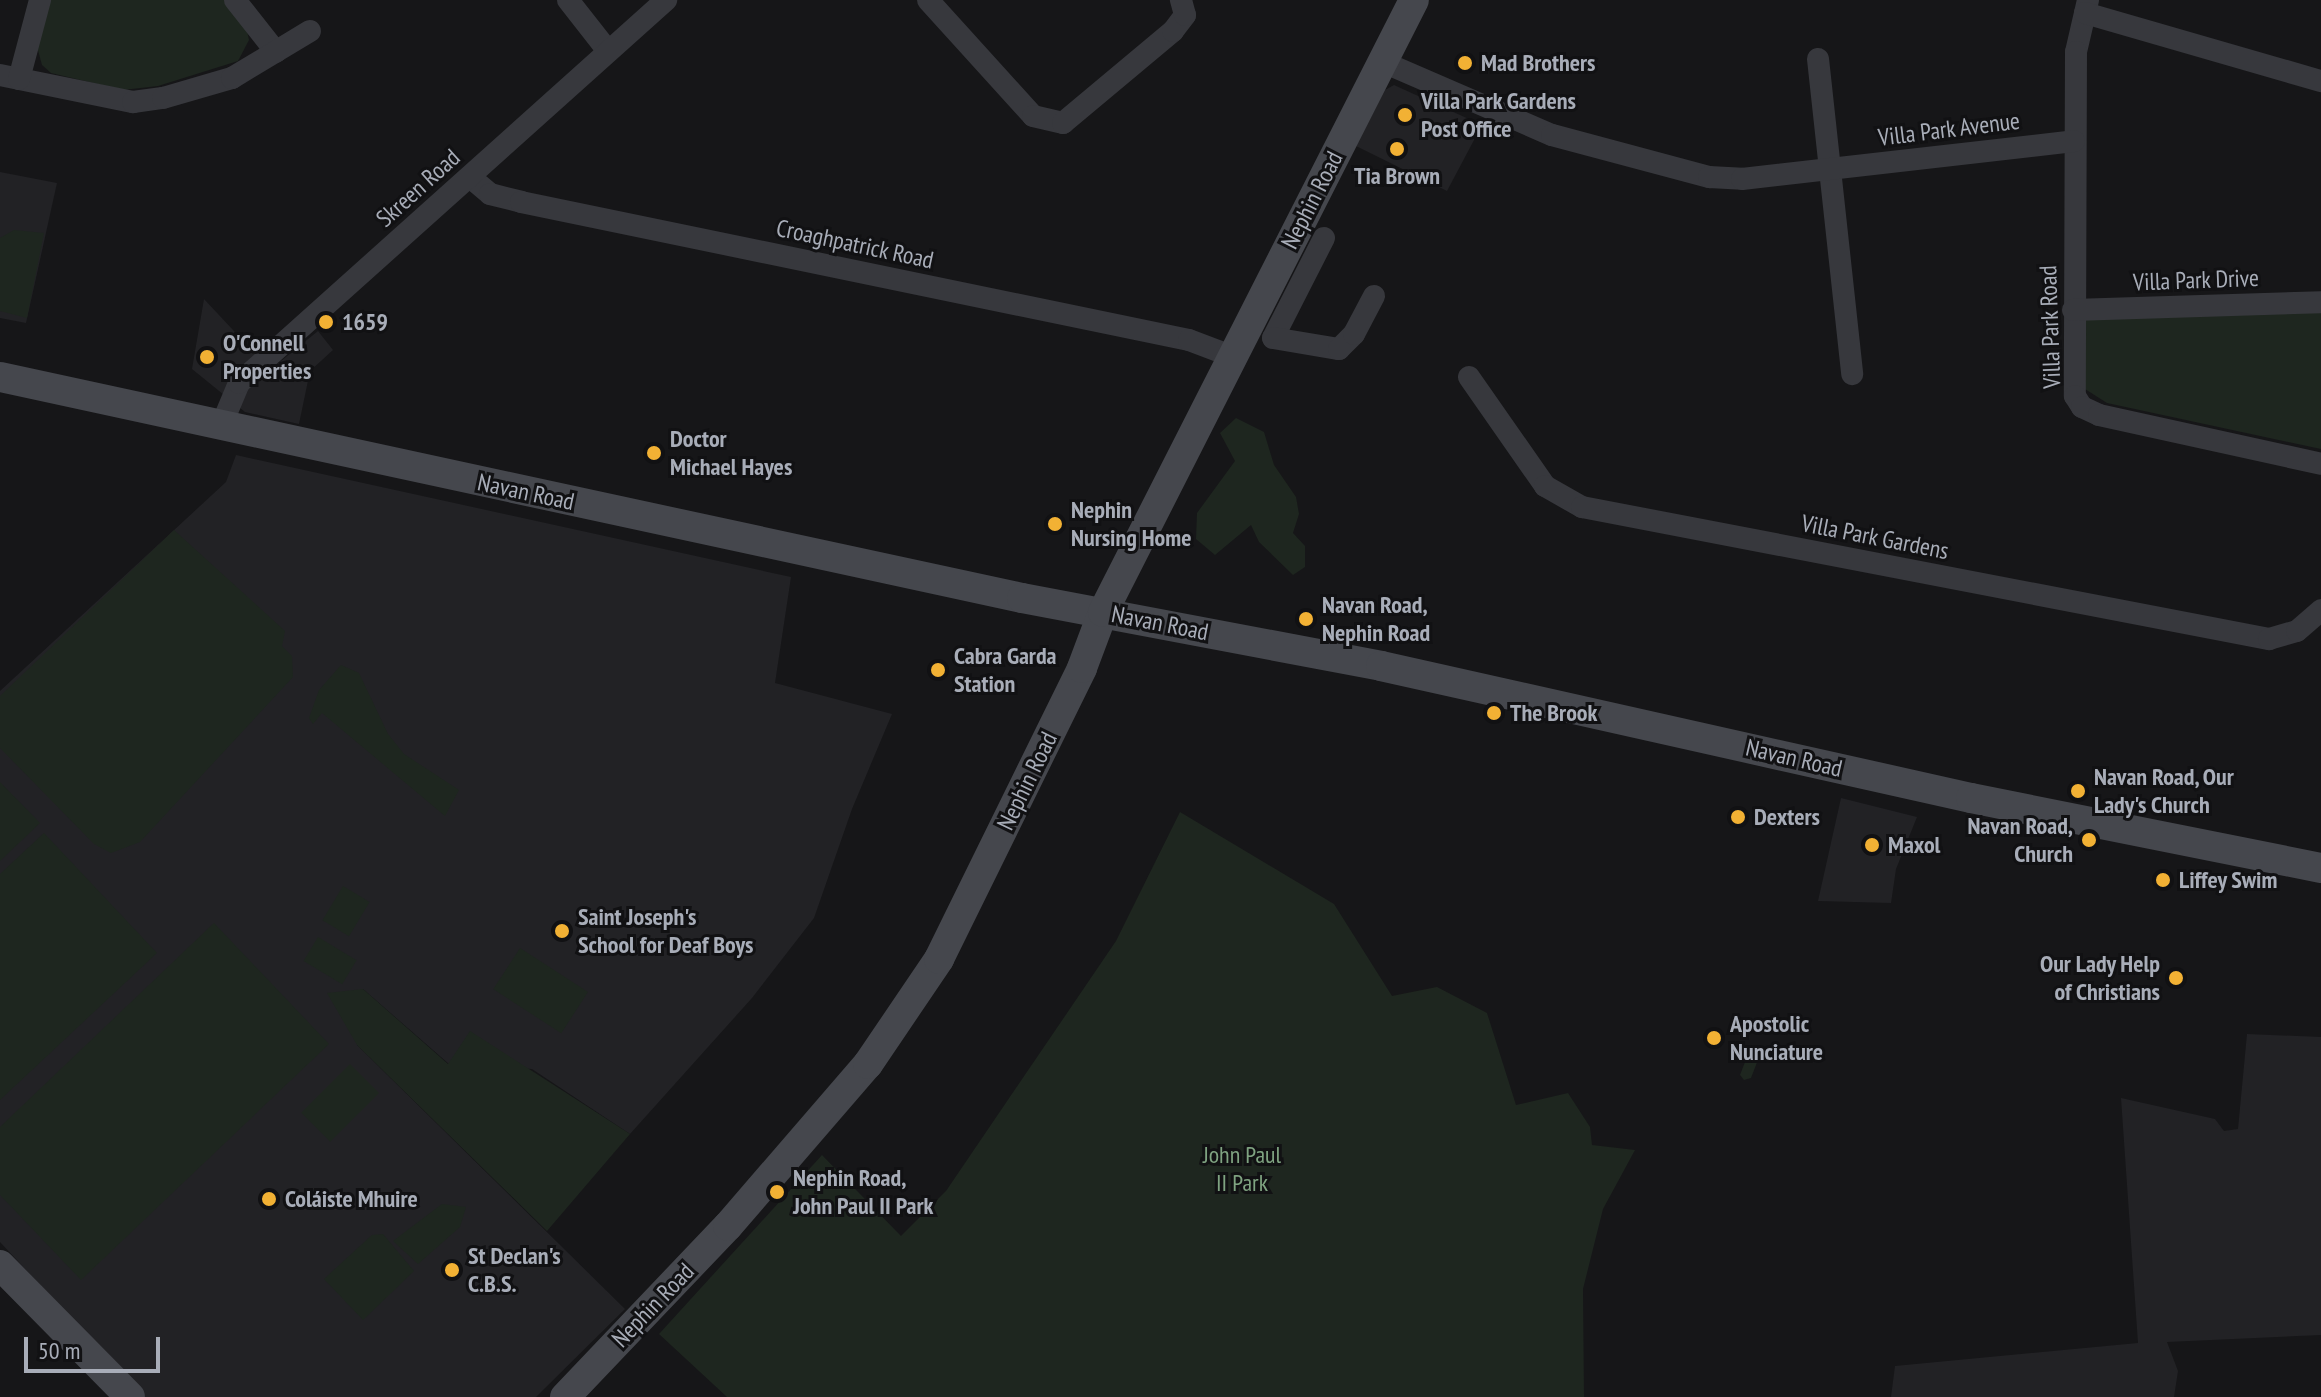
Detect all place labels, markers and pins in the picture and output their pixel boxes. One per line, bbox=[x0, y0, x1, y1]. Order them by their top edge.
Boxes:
place label: Mad Brothers bbox=[1481, 49, 1595, 77]
marker: Mad Brothers bbox=[1456, 54, 1474, 72]
place label: Villa Park Gardens Post Office bbox=[1421, 87, 1577, 143]
marker: Villa Park Gardens Post Office bbox=[1396, 106, 1414, 124]
marker: Tia Brown bbox=[1388, 140, 1406, 158]
place label: Tia Brown bbox=[1354, 162, 1440, 190]
place label: 1659 bbox=[342, 308, 388, 336]
marker: 1659 bbox=[317, 313, 335, 331]
place label: O'Connell Properties bbox=[223, 329, 311, 385]
marker: O'Connell Properties bbox=[198, 348, 216, 366]
place label: Doctor Michael Hayes bbox=[670, 425, 792, 481]
marker: Doctor Michael Hayes bbox=[645, 444, 663, 462]
place label: Nephin Nursing Home bbox=[1071, 496, 1191, 552]
marker: Nephin Nursing Home bbox=[1046, 515, 1064, 533]
place label: Navan Road, Nephin Road bbox=[1322, 591, 1430, 647]
marker: Navan Road, Nephin Road bbox=[1297, 610, 1315, 628]
place label: Cabra Garda Station bbox=[954, 642, 1057, 698]
marker: Cabra Garda Station bbox=[929, 661, 947, 679]
place label: The Brook bbox=[1510, 699, 1597, 727]
marker: The Brook bbox=[1485, 704, 1503, 722]
place label: Navan Road, Our Lady's Church bbox=[2094, 763, 2236, 819]
marker: Navan Road, Our Lady's Church bbox=[2069, 782, 2087, 800]
place label: Dexters bbox=[1754, 803, 1820, 831]
marker: Dexters bbox=[1729, 808, 1747, 826]
place label: Navan Road, Church bbox=[1967, 812, 2073, 868]
place label: Maxol bbox=[1888, 831, 1940, 859]
marker: Navan Road, Church bbox=[2080, 831, 2098, 849]
marker: Maxol bbox=[1863, 836, 1881, 854]
place label: Liffey Swim bbox=[2179, 866, 2278, 894]
marker: Liffey Swim bbox=[2154, 871, 2172, 889]
place label: Saint Joseph's School for Deaf Boys bbox=[578, 903, 753, 959]
marker: Saint Joseph's School for Deaf Boys bbox=[553, 922, 571, 940]
place label: Our Lady Help of Christians bbox=[2039, 950, 2160, 1006]
marker: Our Lady Help of Christians bbox=[2167, 969, 2185, 987]
place label: Apostolic Nunciature bbox=[1730, 1010, 1823, 1066]
marker: Apostolic Nunciature bbox=[1705, 1029, 1723, 1047]
place label: Nephin Road, John Paul II Park bbox=[793, 1164, 933, 1220]
marker: Nephin Road, John Paul II Park bbox=[768, 1183, 786, 1201]
place label: Coláiste Mhuire bbox=[285, 1185, 418, 1213]
marker: Coláiste Mhuire bbox=[260, 1190, 278, 1208]
place label: St Declan's C.B.S. bbox=[468, 1242, 561, 1298]
marker: St Declan's C.B.S. bbox=[443, 1261, 461, 1279]

